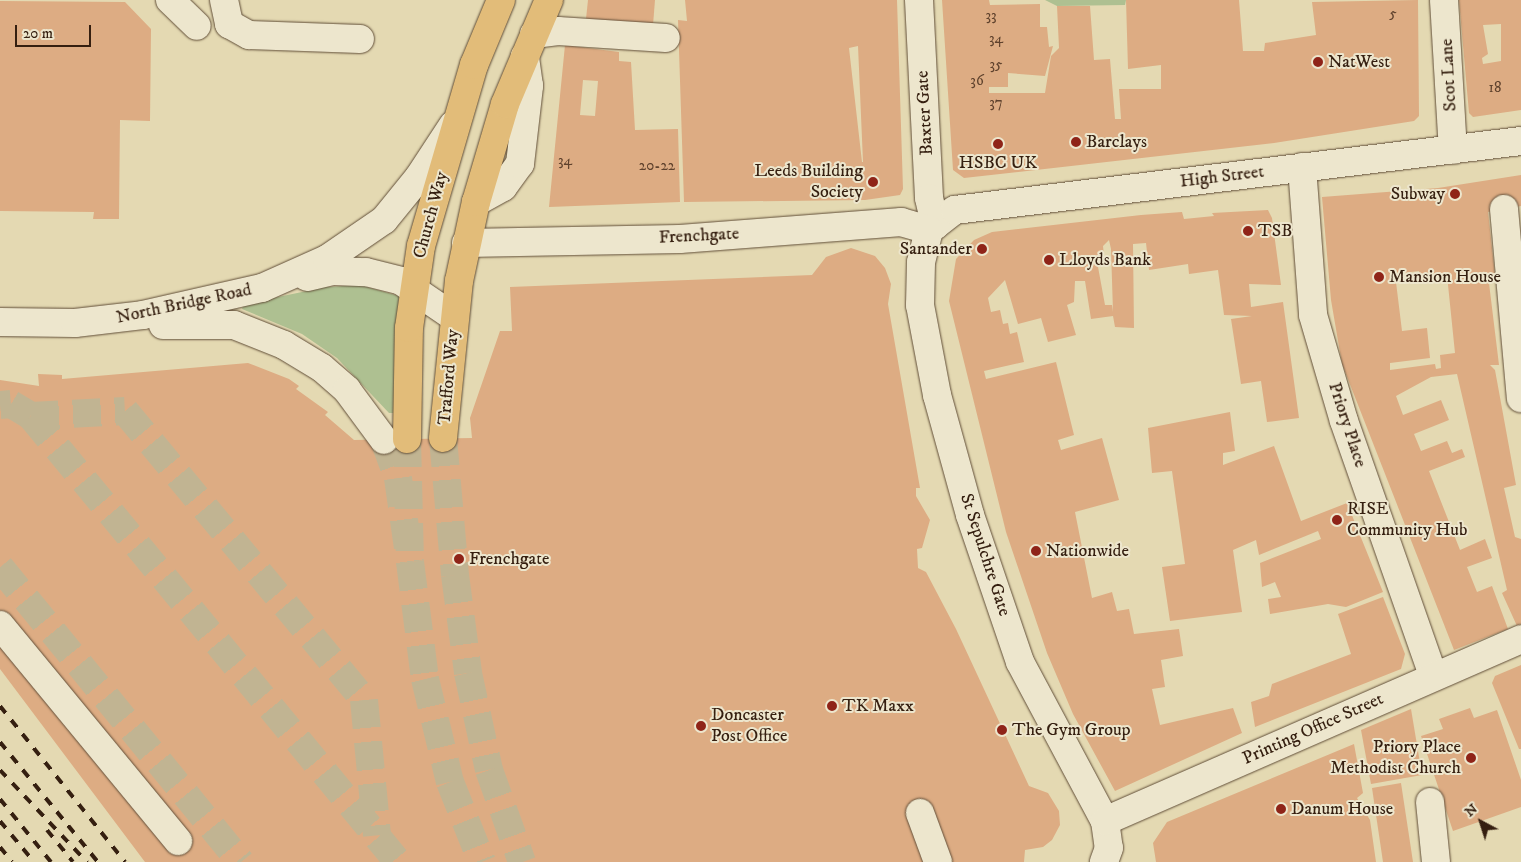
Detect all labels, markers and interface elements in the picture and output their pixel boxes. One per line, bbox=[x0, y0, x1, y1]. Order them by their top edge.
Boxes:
house number: 5 bbox=[1389, 5, 1397, 23]
house number: 33 bbox=[985, 7, 997, 25]
scale bar bbox=[18, 15, 94, 47]
text: 20 m bbox=[23, 24, 53, 43]
house number: 34 bbox=[989, 30, 1003, 48]
street label: Scot Lane bbox=[1436, 38, 1462, 112]
place label: NatWest bbox=[1328, 51, 1390, 73]
house number: 35 bbox=[989, 56, 1003, 74]
marker: NatWest bbox=[1312, 56, 1324, 68]
street label: Baxter Gate bbox=[912, 70, 938, 156]
house number: 36 bbox=[970, 72, 984, 90]
house number: 18 bbox=[1488, 79, 1502, 97]
house number: 37 bbox=[989, 94, 1003, 112]
place label: Barclays bbox=[1086, 131, 1147, 153]
marker: Barclays bbox=[1070, 136, 1082, 148]
marker: HSBC UK bbox=[992, 138, 1004, 150]
house number: 34 bbox=[558, 152, 572, 170]
place label: HSBC UK bbox=[959, 152, 1037, 174]
house number: 20-22 bbox=[639, 157, 675, 175]
place label: Leeds Building Society bbox=[754, 161, 863, 203]
street label: High Street bbox=[1179, 161, 1265, 193]
street label: Church Way bbox=[409, 169, 453, 261]
marker: Leeds Building Society bbox=[867, 176, 879, 188]
place label: Subway bbox=[1391, 183, 1445, 205]
marker: Subway bbox=[1449, 188, 1461, 200]
place label: TSB bbox=[1258, 220, 1292, 242]
street label: Frenchgate bbox=[658, 223, 740, 249]
marker: TSB bbox=[1242, 225, 1254, 237]
place label: Santander bbox=[900, 238, 972, 260]
marker: Santander bbox=[976, 243, 988, 255]
place label: Lloyds Bank bbox=[1059, 249, 1151, 271]
marker: Lloyds Bank bbox=[1043, 254, 1055, 266]
place label: Mansion House bbox=[1389, 266, 1501, 288]
marker: Mansion House bbox=[1373, 271, 1385, 283]
street label: North Bridge Road bbox=[114, 279, 254, 329]
street label: Trafford Way bbox=[434, 328, 464, 426]
street label: Priory Place bbox=[1323, 380, 1371, 470]
street label: St Sepulchre Gate bbox=[955, 491, 1015, 619]
place label: RISE Community Hub bbox=[1347, 499, 1467, 542]
marker: RISE Community Hub bbox=[1331, 514, 1343, 526]
place label: Nationwide bbox=[1046, 540, 1129, 562]
marker: Nationwide bbox=[1030, 545, 1042, 557]
place label: Frenchgate bbox=[469, 548, 549, 570]
marker: Frenchgate bbox=[453, 553, 465, 565]
street label: Printing Office Street bbox=[1239, 688, 1387, 770]
place label: TK Maxx bbox=[842, 695, 914, 717]
marker: TK Maxx bbox=[826, 700, 838, 712]
place label: Doncaster Post Office bbox=[711, 705, 787, 748]
place label: The Gym Group bbox=[1012, 719, 1131, 741]
marker: Doncaster Post Office bbox=[695, 720, 707, 732]
marker: The Gym Group bbox=[996, 724, 1008, 736]
place label: Priory Place Methodist Church bbox=[1330, 737, 1461, 780]
marker: Priory Place Methodist Church bbox=[1465, 752, 1477, 764]
north arrow bbox=[1456, 797, 1506, 847]
place label: Danum House bbox=[1291, 798, 1393, 820]
text: N bbox=[1461, 800, 1482, 821]
marker: Danum House bbox=[1275, 803, 1287, 815]

